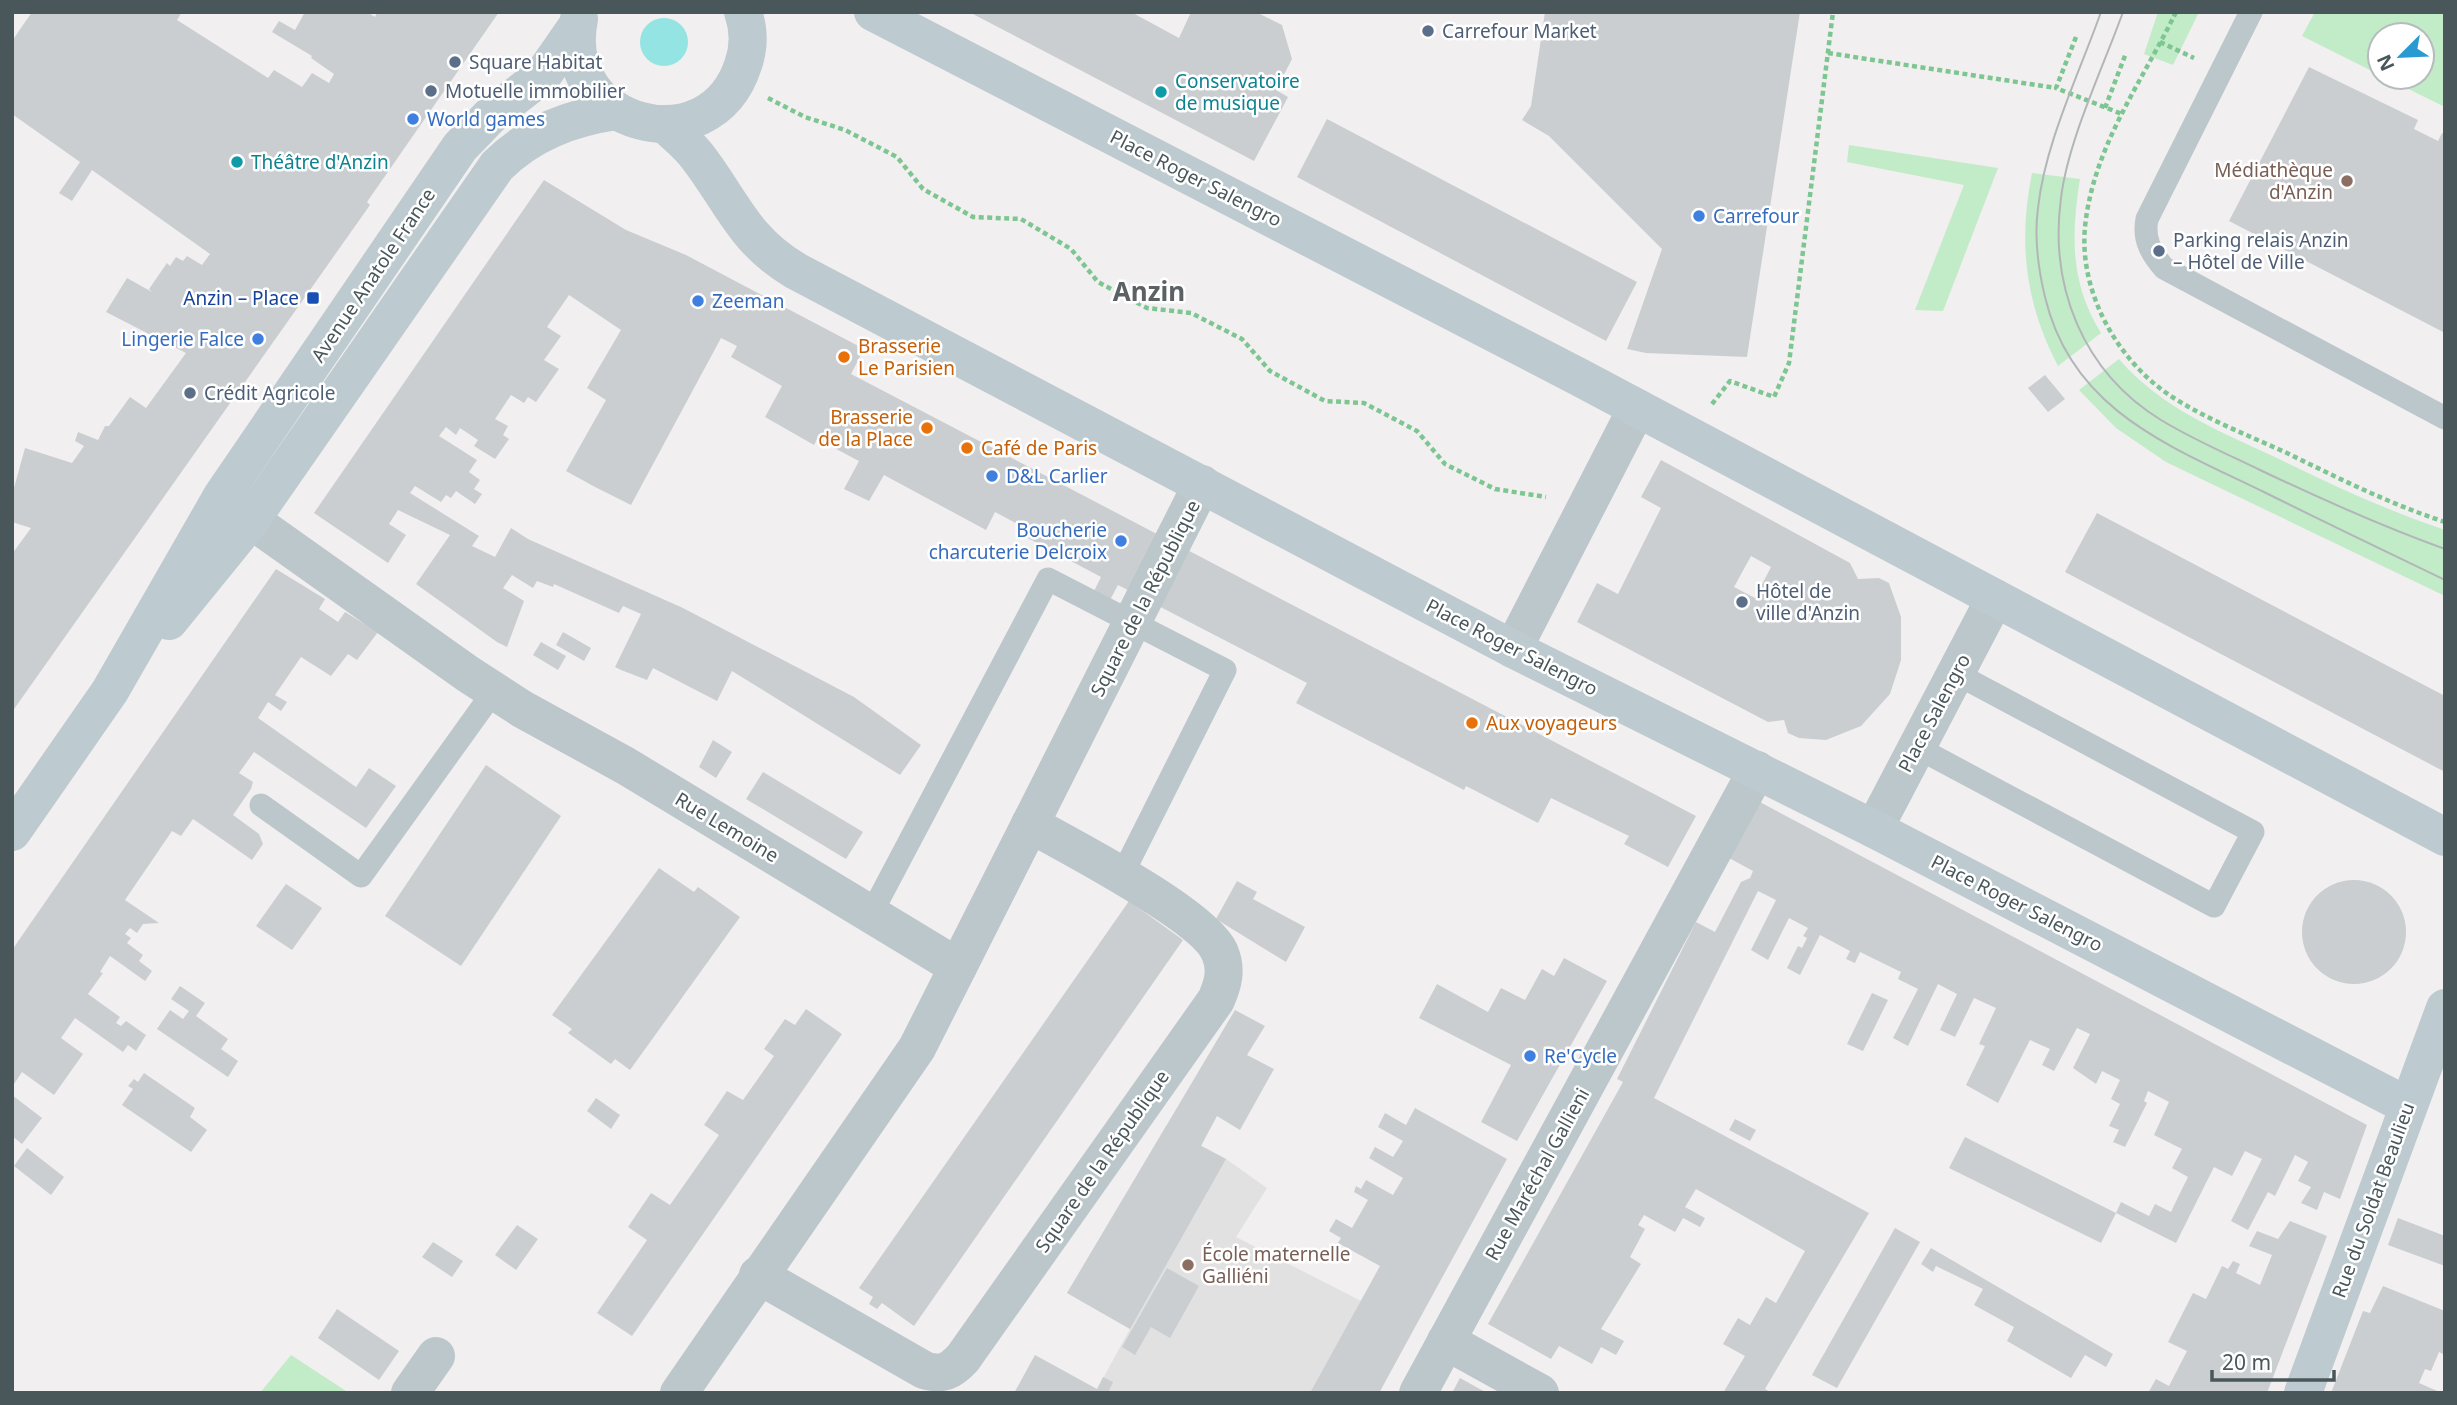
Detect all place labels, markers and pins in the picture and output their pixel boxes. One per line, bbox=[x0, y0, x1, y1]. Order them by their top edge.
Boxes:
place label: Carrefour Market bbox=[1442, 18, 1597, 44]
marker: Carrefour Market bbox=[1420, 23, 1436, 39]
place label: Square Habitat bbox=[469, 49, 602, 75]
marker: Square Habitat bbox=[447, 54, 463, 70]
place label: Conservatoire de musique bbox=[1175, 68, 1300, 116]
place label: Motuelle immobilier bbox=[445, 78, 626, 104]
marker: Motuelle immobilier bbox=[423, 83, 439, 99]
marker: Conservatoire de musique bbox=[1153, 84, 1169, 100]
place label: World games bbox=[427, 106, 545, 132]
marker: World games bbox=[405, 111, 421, 127]
place label: Théâtre d'Anzin bbox=[251, 149, 389, 175]
marker: Théâtre d'Anzin bbox=[229, 154, 245, 170]
place label: Médiathèque d'Anzin bbox=[2214, 157, 2333, 205]
marker: Médiathèque d'Anzin bbox=[2339, 173, 2355, 189]
place label: Carrefour bbox=[1713, 203, 1799, 229]
marker: Carrefour bbox=[1691, 208, 1707, 224]
place label: Parking relais Anzin – Hôtel de Ville bbox=[2173, 227, 2349, 275]
marker: Parking relais Anzin – Hôtel de Ville bbox=[2151, 243, 2167, 259]
place label: Anzin – Place bbox=[183, 285, 299, 311]
place label: Zeeman bbox=[712, 288, 784, 314]
marker: Anzin – Place bbox=[305, 290, 321, 306]
marker: Zeeman bbox=[690, 293, 706, 309]
place label: Lingerie Falce bbox=[121, 326, 244, 352]
marker: Lingerie Falce bbox=[250, 331, 266, 347]
place label: Brasserie Le Parisien bbox=[858, 333, 955, 381]
marker: Brasserie Le Parisien bbox=[836, 349, 852, 365]
place label: Crédit Agricole bbox=[204, 380, 335, 406]
marker: Crédit Agricole bbox=[182, 385, 198, 401]
place label: Brasserie de la Place bbox=[818, 404, 913, 452]
marker: Brasserie de la Place bbox=[919, 420, 935, 436]
place label: Café de Paris bbox=[981, 435, 1097, 461]
marker: Café de Paris bbox=[959, 440, 975, 456]
place label: D&L Carlier bbox=[1006, 463, 1108, 489]
marker: D&L Carlier bbox=[984, 468, 1000, 484]
place label: Boucherie charcuterie Delcroix bbox=[929, 517, 1107, 565]
marker: Boucherie charcuterie Delcroix bbox=[1113, 533, 1129, 549]
place label: Hôtel de ville d'Anzin bbox=[1756, 578, 1860, 626]
marker: Hôtel de ville d'Anzin bbox=[1734, 594, 1750, 610]
place label: Aux voyageurs bbox=[1486, 710, 1617, 736]
marker: Aux voyageurs bbox=[1464, 715, 1480, 731]
place label: Re'Cycle bbox=[1544, 1043, 1617, 1069]
marker: Re'Cycle bbox=[1522, 1048, 1538, 1064]
place label: École maternelle Galliéni bbox=[1202, 1241, 1351, 1289]
marker: École maternelle Galliéni bbox=[1180, 1257, 1196, 1273]

